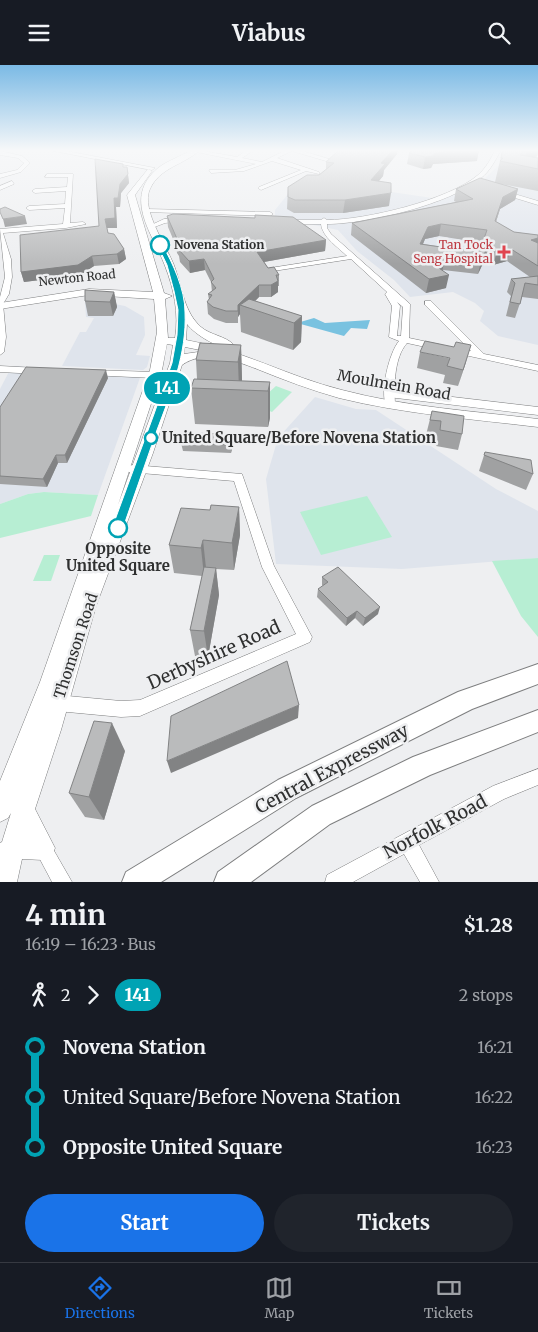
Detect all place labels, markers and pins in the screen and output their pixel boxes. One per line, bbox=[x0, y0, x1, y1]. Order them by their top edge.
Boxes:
marker: Novena Station bbox=[150, 235, 170, 255]
place label: Novena Station bbox=[174, 237, 264, 252]
place label: Tan Tock Seng Hospital bbox=[413, 237, 493, 266]
marker: Tan Tock Seng Hospital bbox=[497, 245, 511, 259]
place label: United Square/Before Novena Station bbox=[162, 428, 436, 447]
marker: United Square/Before Novena Station bbox=[144, 431, 158, 445]
marker: Opposite United Square bbox=[108, 518, 128, 538]
place label: Opposite United Square bbox=[66, 539, 170, 575]

